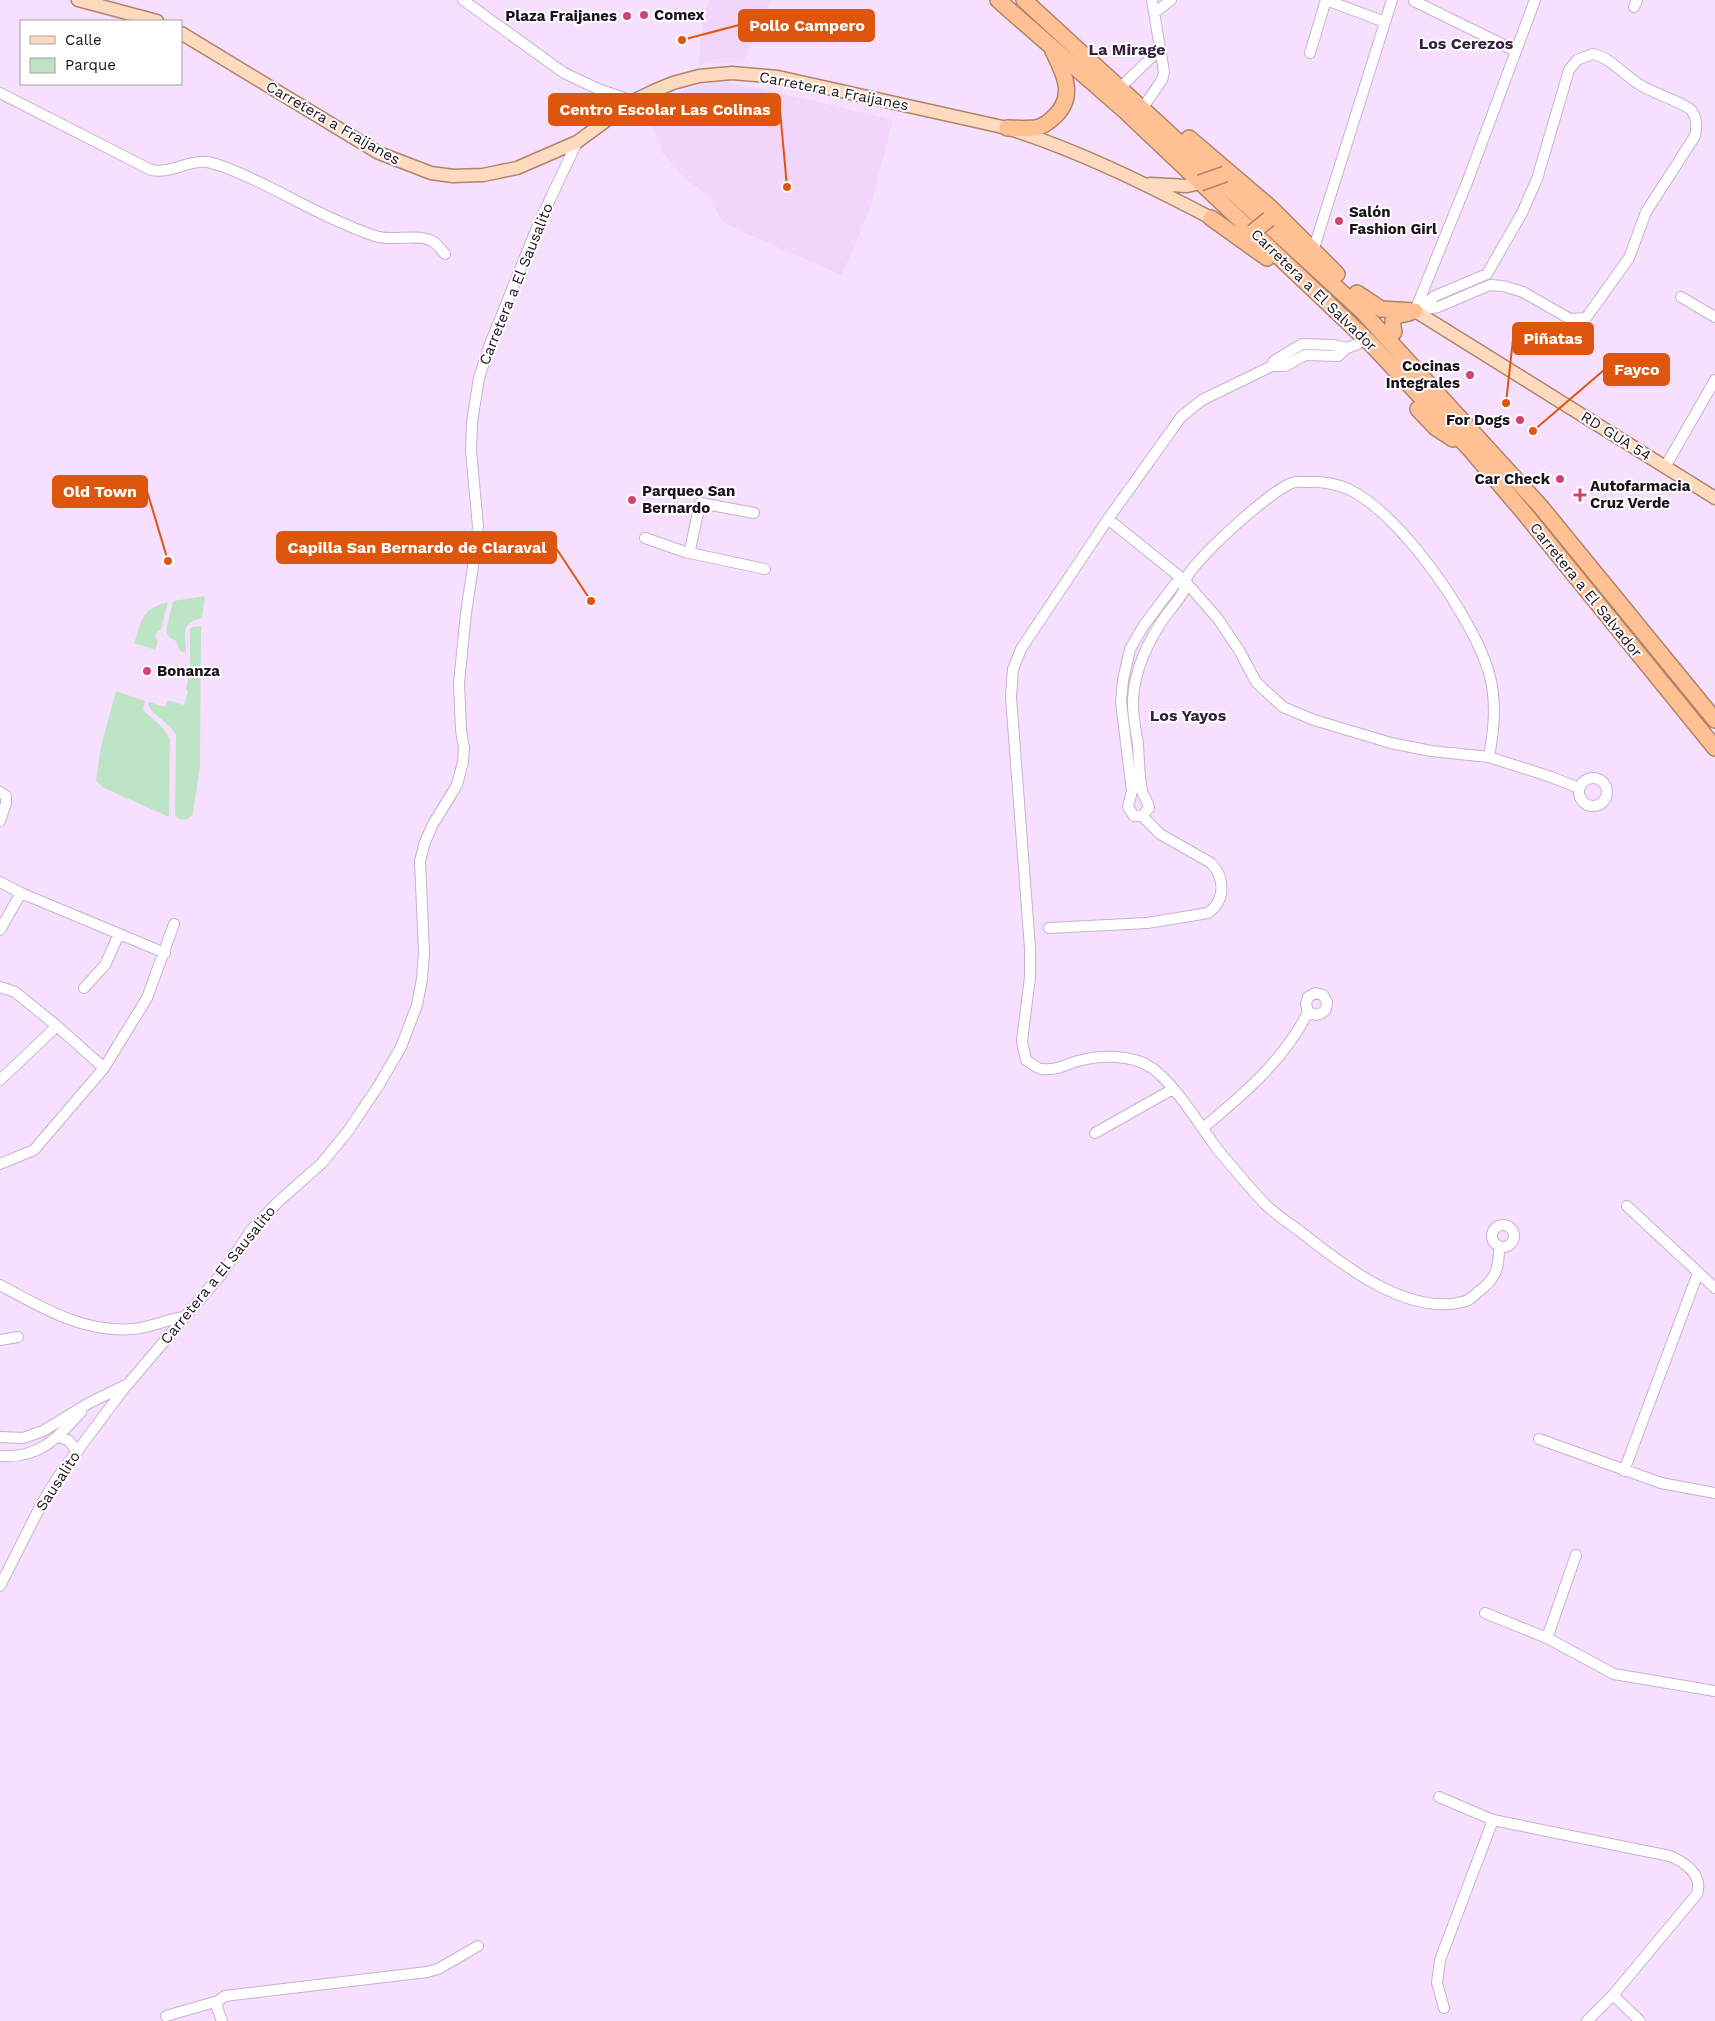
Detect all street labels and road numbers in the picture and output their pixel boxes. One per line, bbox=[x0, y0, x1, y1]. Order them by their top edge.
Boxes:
street label: Carretera a Fraijanes bbox=[758, 68, 910, 114]
street label: Carretera a Fraijanes bbox=[263, 77, 403, 169]
street label: Carretera a El Sausalito bbox=[475, 201, 557, 367]
street label: Carretera a El Salvador bbox=[1247, 225, 1381, 355]
street label: RD GUA 54 bbox=[1578, 407, 1654, 465]
street label: Carretera a El Salvador bbox=[1526, 519, 1646, 661]
street label: Carretera a El Sausalito bbox=[157, 1202, 279, 1348]
street label: Sausalito bbox=[32, 1448, 84, 1514]

